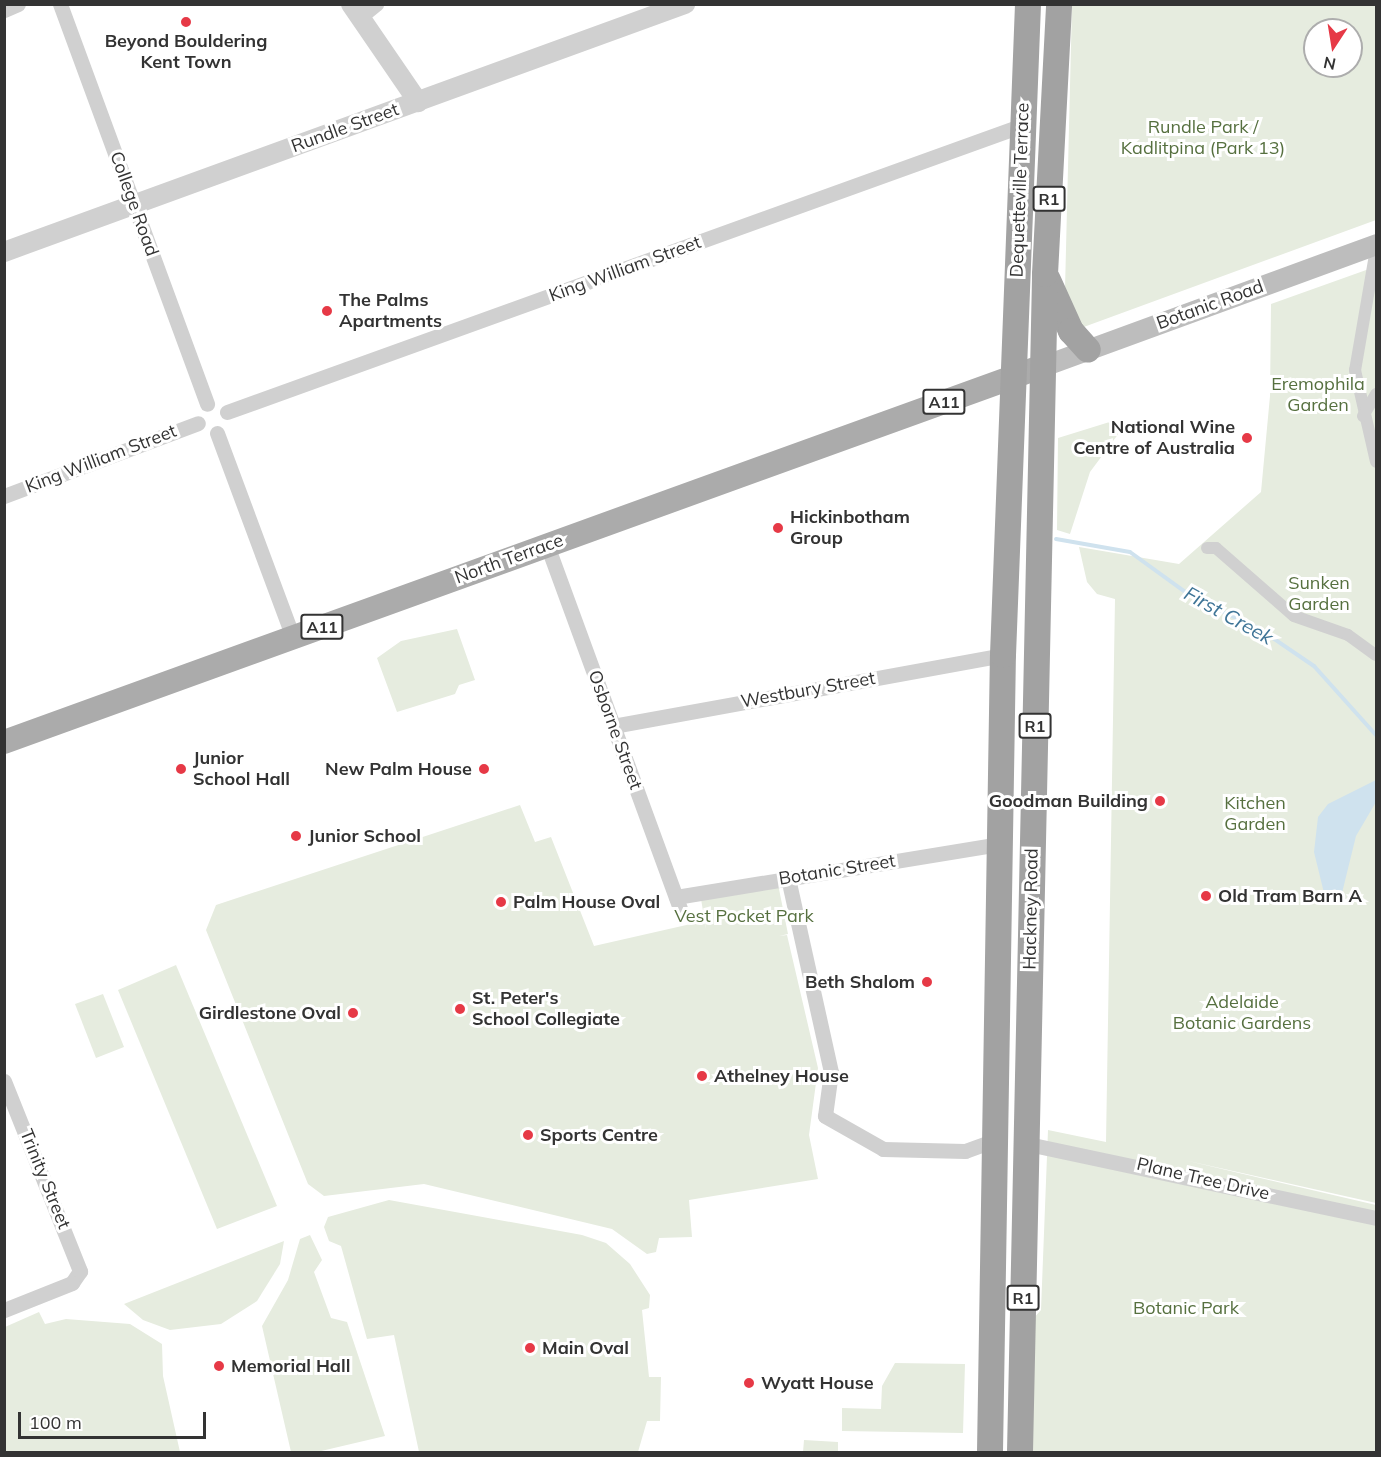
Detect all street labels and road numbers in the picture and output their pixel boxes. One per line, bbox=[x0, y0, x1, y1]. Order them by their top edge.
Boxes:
street label: Rundle Street bbox=[288, 99, 402, 157]
street label: Dequetteville Terrace bbox=[1006, 102, 1034, 278]
street label: College Road bbox=[105, 149, 163, 259]
road number: R1 bbox=[1032, 186, 1066, 212]
street label: King William Street bbox=[546, 231, 704, 307]
street label: Botanic Road bbox=[1154, 276, 1266, 334]
road number: A11 bbox=[922, 389, 966, 415]
street label: King William Street bbox=[22, 420, 180, 498]
street label: North Terrace bbox=[452, 529, 566, 589]
road number: A11 bbox=[300, 614, 344, 640]
street label: Osborne Street bbox=[583, 667, 647, 793]
street label: Westbury Street bbox=[739, 668, 877, 712]
road number: R1 bbox=[1018, 713, 1052, 739]
street label: Hackney Road bbox=[1019, 848, 1043, 970]
street label: Botanic Street bbox=[777, 850, 897, 890]
street label: Trinity Street bbox=[15, 1126, 75, 1232]
street label: Plane Tree Drive bbox=[1135, 1153, 1271, 1205]
road number: R1 bbox=[1006, 1285, 1040, 1311]

